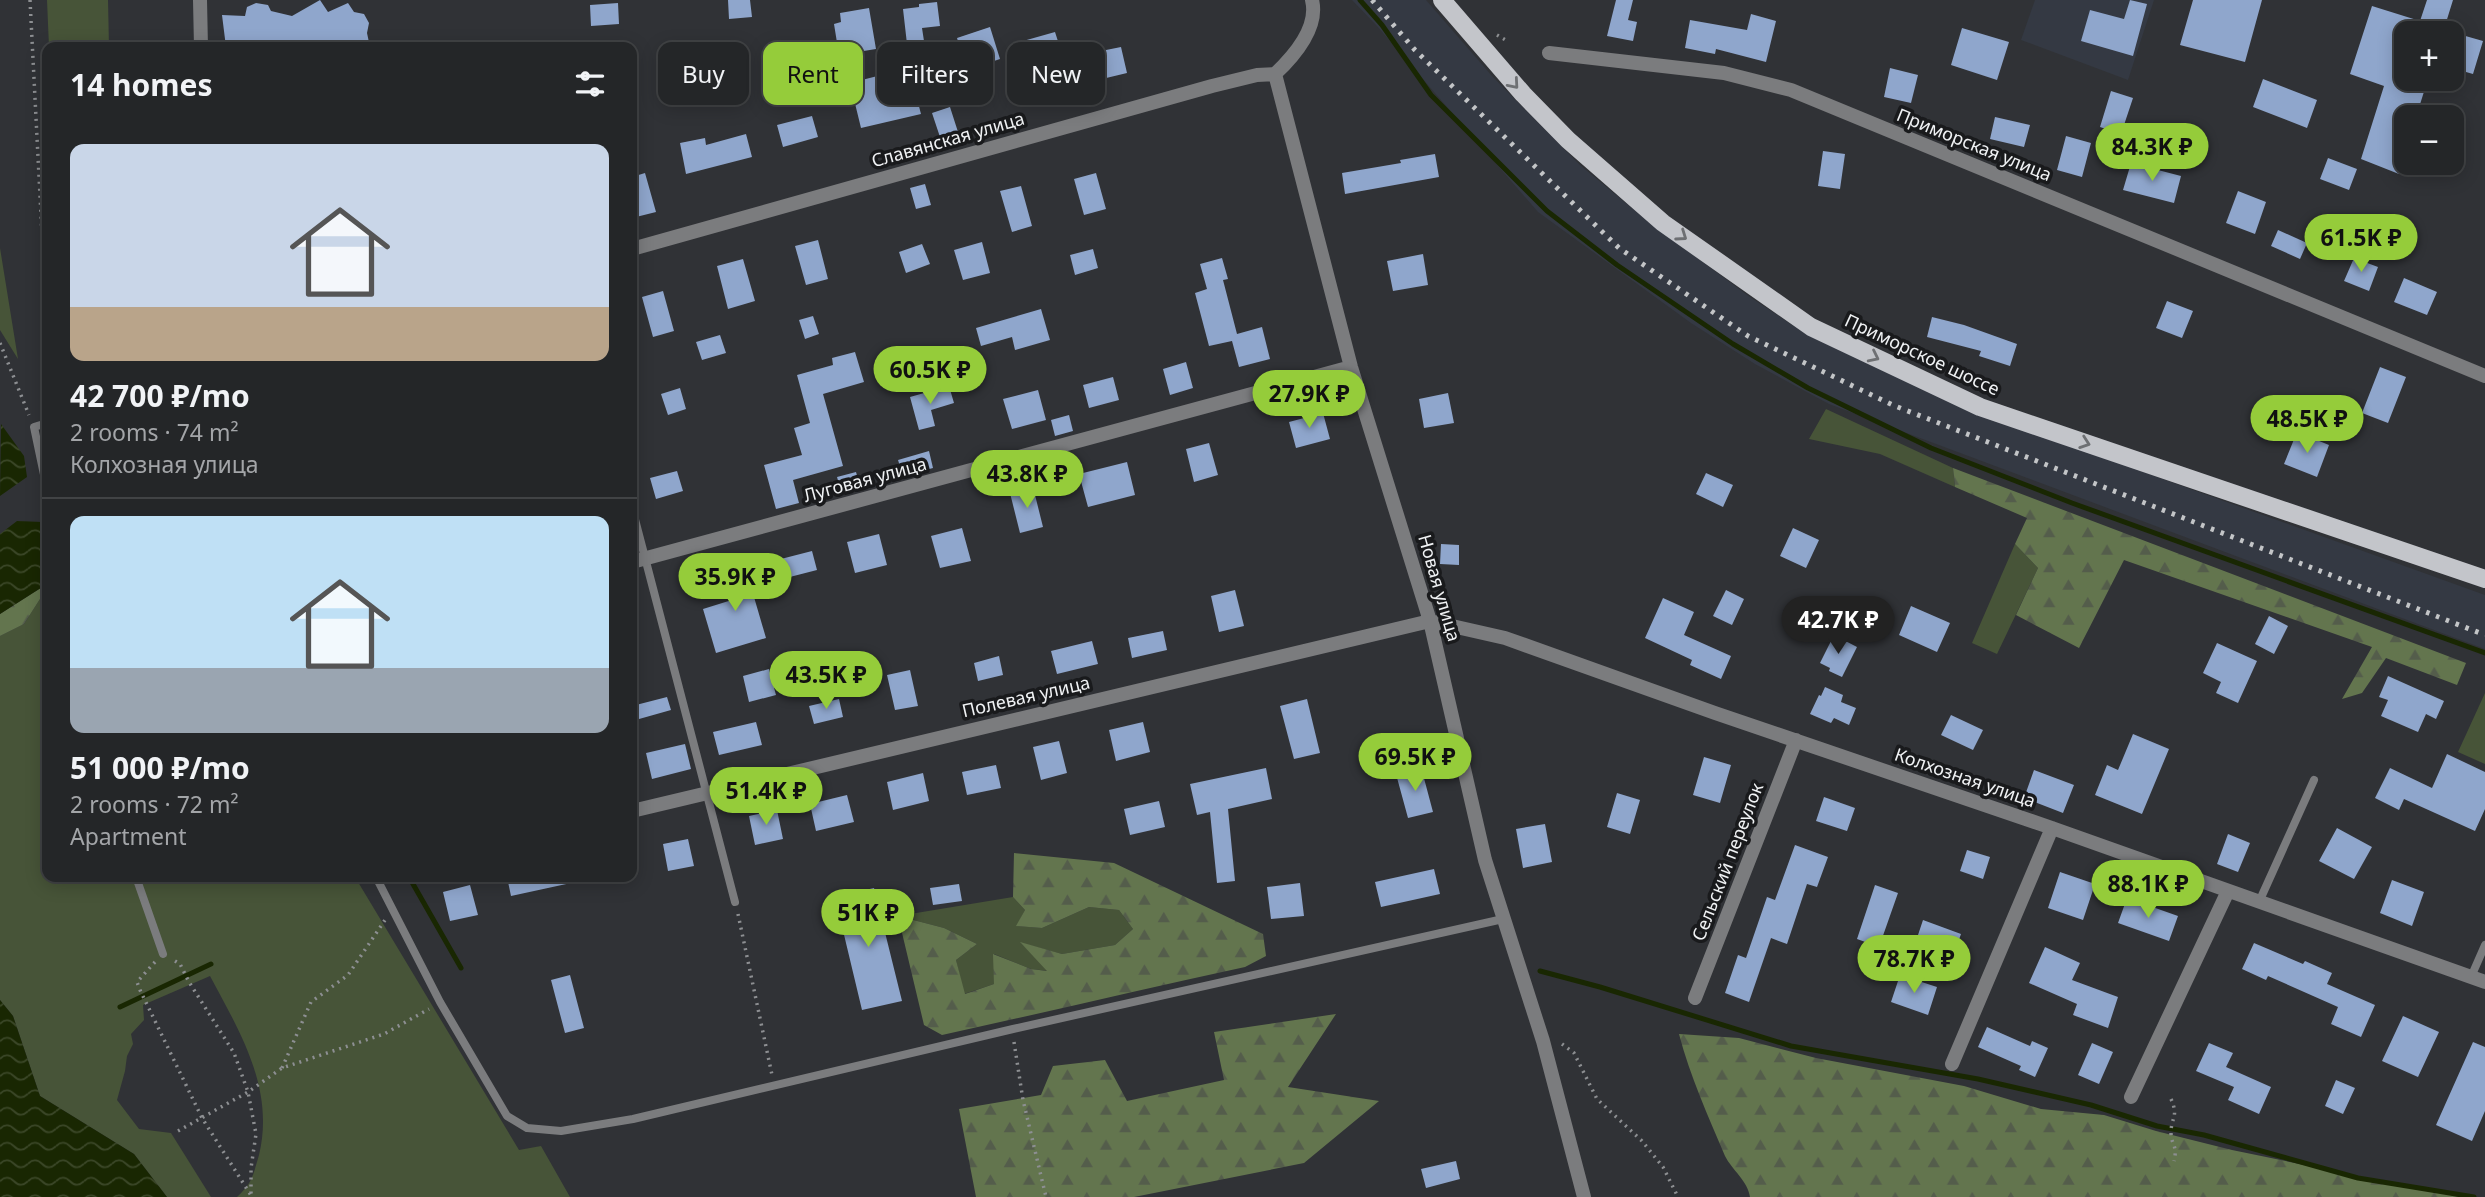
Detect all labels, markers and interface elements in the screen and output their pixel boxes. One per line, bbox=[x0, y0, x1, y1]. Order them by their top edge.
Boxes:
map controls bbox=[2394, 21, 2464, 175]
button: + bbox=[2394, 21, 2464, 91]
chip: Buy bbox=[658, 42, 749, 105]
chip: Rent bbox=[763, 42, 863, 105]
chip: Filters bbox=[877, 42, 993, 105]
chip: New bbox=[1007, 42, 1105, 105]
text: 14 homes bbox=[70, 64, 213, 105]
icon: filters bbox=[571, 65, 609, 103]
one-way arrow bbox=[1506, 76, 1518, 89]
street label: Приморская улица bbox=[1893, 102, 2055, 186]
button: − bbox=[2394, 105, 2464, 175]
street label: Славянская улица bbox=[869, 106, 1027, 172]
pin: 84.3K ₽ bbox=[2087, 124, 2217, 183]
text: 84.3K ₽ bbox=[2112, 130, 2192, 162]
icon: home bbox=[277, 189, 403, 315]
pin: 61.5K ₽ bbox=[2296, 215, 2426, 274]
text: 61.5K ₽ bbox=[2321, 221, 2401, 253]
one-way arrow bbox=[1674, 228, 1687, 240]
street label: Приморское шоссе bbox=[1841, 308, 2004, 401]
pin: 60.5K ₽ bbox=[865, 346, 995, 406]
one-way arrow bbox=[1867, 348, 1879, 362]
text: 60.5K ₽ bbox=[890, 353, 970, 385]
pin: 27.9K ₽ bbox=[1244, 370, 1374, 430]
text: 42 700 ₽/mo bbox=[70, 375, 250, 416]
text: 27.9K ₽ bbox=[1269, 377, 1349, 409]
pin: 48.5K ₽ bbox=[2242, 396, 2372, 455]
text: 48.5K ₽ bbox=[2267, 402, 2347, 434]
text: 2 rooms · 74 m² bbox=[70, 416, 239, 448]
one-way arrow bbox=[2078, 435, 2090, 449]
text: Колхозная улица bbox=[70, 448, 259, 480]
pin: 43.8K ₽ bbox=[962, 450, 1092, 510]
street label: Луговая улица bbox=[801, 451, 929, 507]
text: 43.8K ₽ bbox=[987, 457, 1067, 489]
street label: Новая улица bbox=[1413, 531, 1467, 644]
pin: 35.9K ₽ bbox=[670, 554, 800, 613]
text: 35.9K ₽ bbox=[695, 560, 775, 592]
icon: home bbox=[277, 561, 403, 687]
pin: 42.7K ₽ bbox=[1773, 596, 1903, 656]
text: 42.7K ₽ bbox=[1798, 603, 1878, 635]
pin: 43.5K ₽ bbox=[761, 652, 891, 711]
text: 43.5K ₽ bbox=[786, 658, 866, 690]
street label: Полевая улица bbox=[959, 670, 1092, 722]
pin: 69.5K ₽ bbox=[1350, 734, 1480, 793]
text: 69.5K ₽ bbox=[1375, 740, 1455, 772]
street label: Колхозная улица bbox=[1892, 742, 2039, 812]
text: 51 000 ₽/mo bbox=[70, 747, 250, 788]
pin: 51.4K ₽ bbox=[701, 768, 831, 827]
text: 51.4K ₽ bbox=[726, 774, 806, 806]
street label: Сельский переулок bbox=[1686, 779, 1768, 944]
text: 2 rooms · 72 m² bbox=[70, 788, 239, 820]
text: Apartment bbox=[70, 820, 187, 852]
pin: 88.1K ₽ bbox=[2083, 860, 2213, 920]
text: 88.1K ₽ bbox=[2108, 867, 2188, 899]
pin: 51K ₽ bbox=[819, 890, 917, 949]
text: 51K ₽ bbox=[837, 896, 899, 928]
pin: 78.7K ₽ bbox=[1849, 936, 1979, 995]
text: 78.7K ₽ bbox=[1874, 942, 1954, 974]

